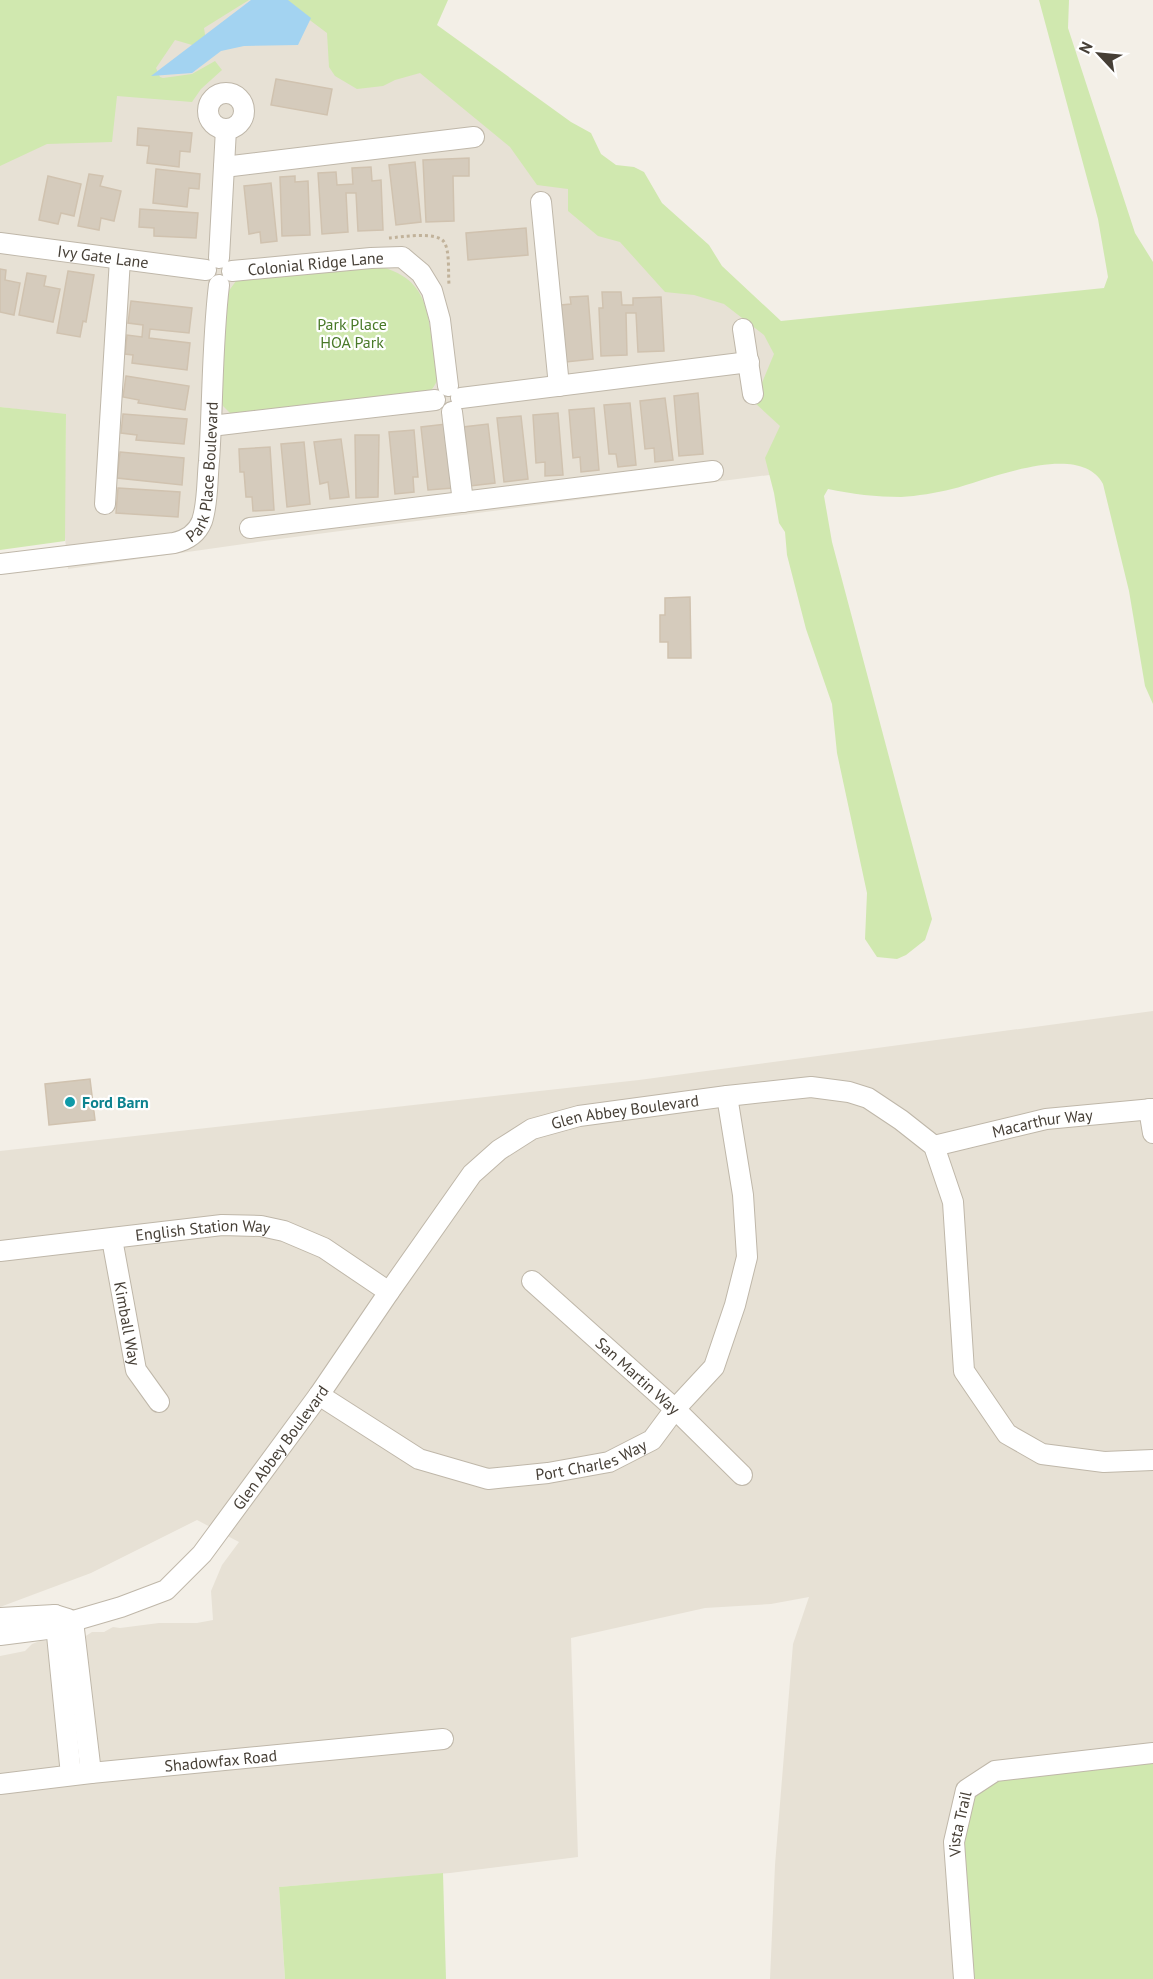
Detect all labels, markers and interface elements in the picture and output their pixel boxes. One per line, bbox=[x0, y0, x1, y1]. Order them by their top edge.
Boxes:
north arrow bbox=[1069, 24, 1129, 84]
text: N bbox=[1074, 38, 1097, 57]
street label: Ivy Gate Lane bbox=[56, 241, 150, 272]
street label: Colonial Ridge Lane bbox=[247, 248, 384, 279]
park label: Park Place HOA Park bbox=[317, 314, 387, 352]
street label: Park Place Boulevard bbox=[182, 401, 222, 546]
street label: Glen Abbey Boulevard bbox=[549, 1090, 700, 1133]
place label: Ford Barn bbox=[82, 1092, 149, 1112]
marker: Ford Barn bbox=[63, 1095, 77, 1109]
street label: Macarthur Way bbox=[990, 1105, 1094, 1142]
street label: English Station Way bbox=[134, 1215, 273, 1245]
street label: Kimball Way bbox=[110, 1280, 145, 1368]
street label: San Martin Way bbox=[591, 1333, 685, 1419]
street label: Glen Abbey Boulevard bbox=[228, 1381, 333, 1514]
street label: Port Charles Way bbox=[534, 1434, 650, 1484]
street label: Shadowfax Road bbox=[164, 1745, 278, 1776]
street label: Vista Trail bbox=[944, 1789, 976, 1858]

